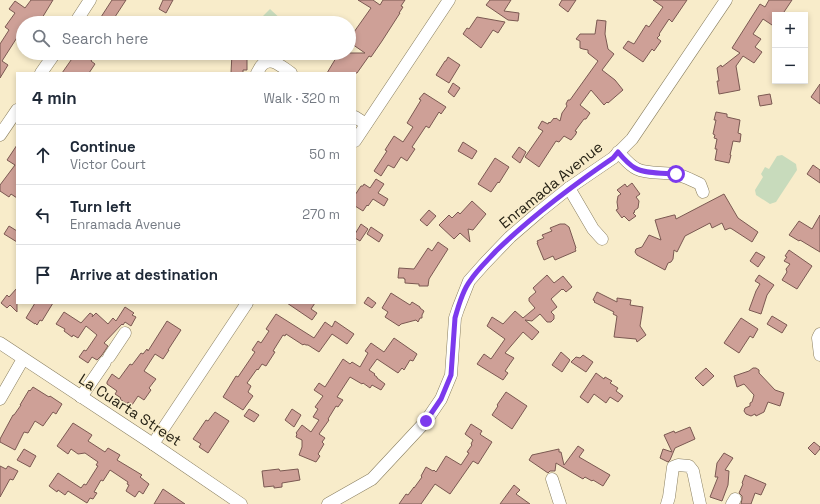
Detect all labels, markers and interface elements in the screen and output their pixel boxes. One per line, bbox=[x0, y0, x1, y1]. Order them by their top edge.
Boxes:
map controls bbox=[772, 12, 808, 84]
button: + bbox=[772, 12, 808, 48]
search box bbox=[16, 16, 356, 60]
icon: search bbox=[30, 27, 52, 49]
text: Search here bbox=[62, 29, 148, 48]
button: − bbox=[772, 48, 808, 84]
text: 4 min bbox=[32, 87, 77, 109]
text: Walk · 320 m bbox=[263, 90, 340, 107]
text: Continue bbox=[70, 137, 136, 156]
street label: Enramada Avenue bbox=[495, 137, 606, 232]
icon: ahead bbox=[32, 144, 54, 166]
text: 50 m bbox=[309, 146, 340, 163]
text: Victor Court bbox=[70, 156, 146, 173]
route start bbox=[667, 165, 685, 183]
text: Turn left bbox=[70, 197, 132, 216]
icon: left bbox=[32, 204, 54, 226]
text: 270 m bbox=[302, 206, 340, 223]
text: Enramada Avenue bbox=[70, 216, 181, 233]
icon: arrive bbox=[32, 264, 54, 286]
text: Arrive at destination bbox=[70, 265, 218, 284]
street label: La Cuarta Street bbox=[75, 369, 185, 450]
route end bbox=[417, 412, 435, 430]

